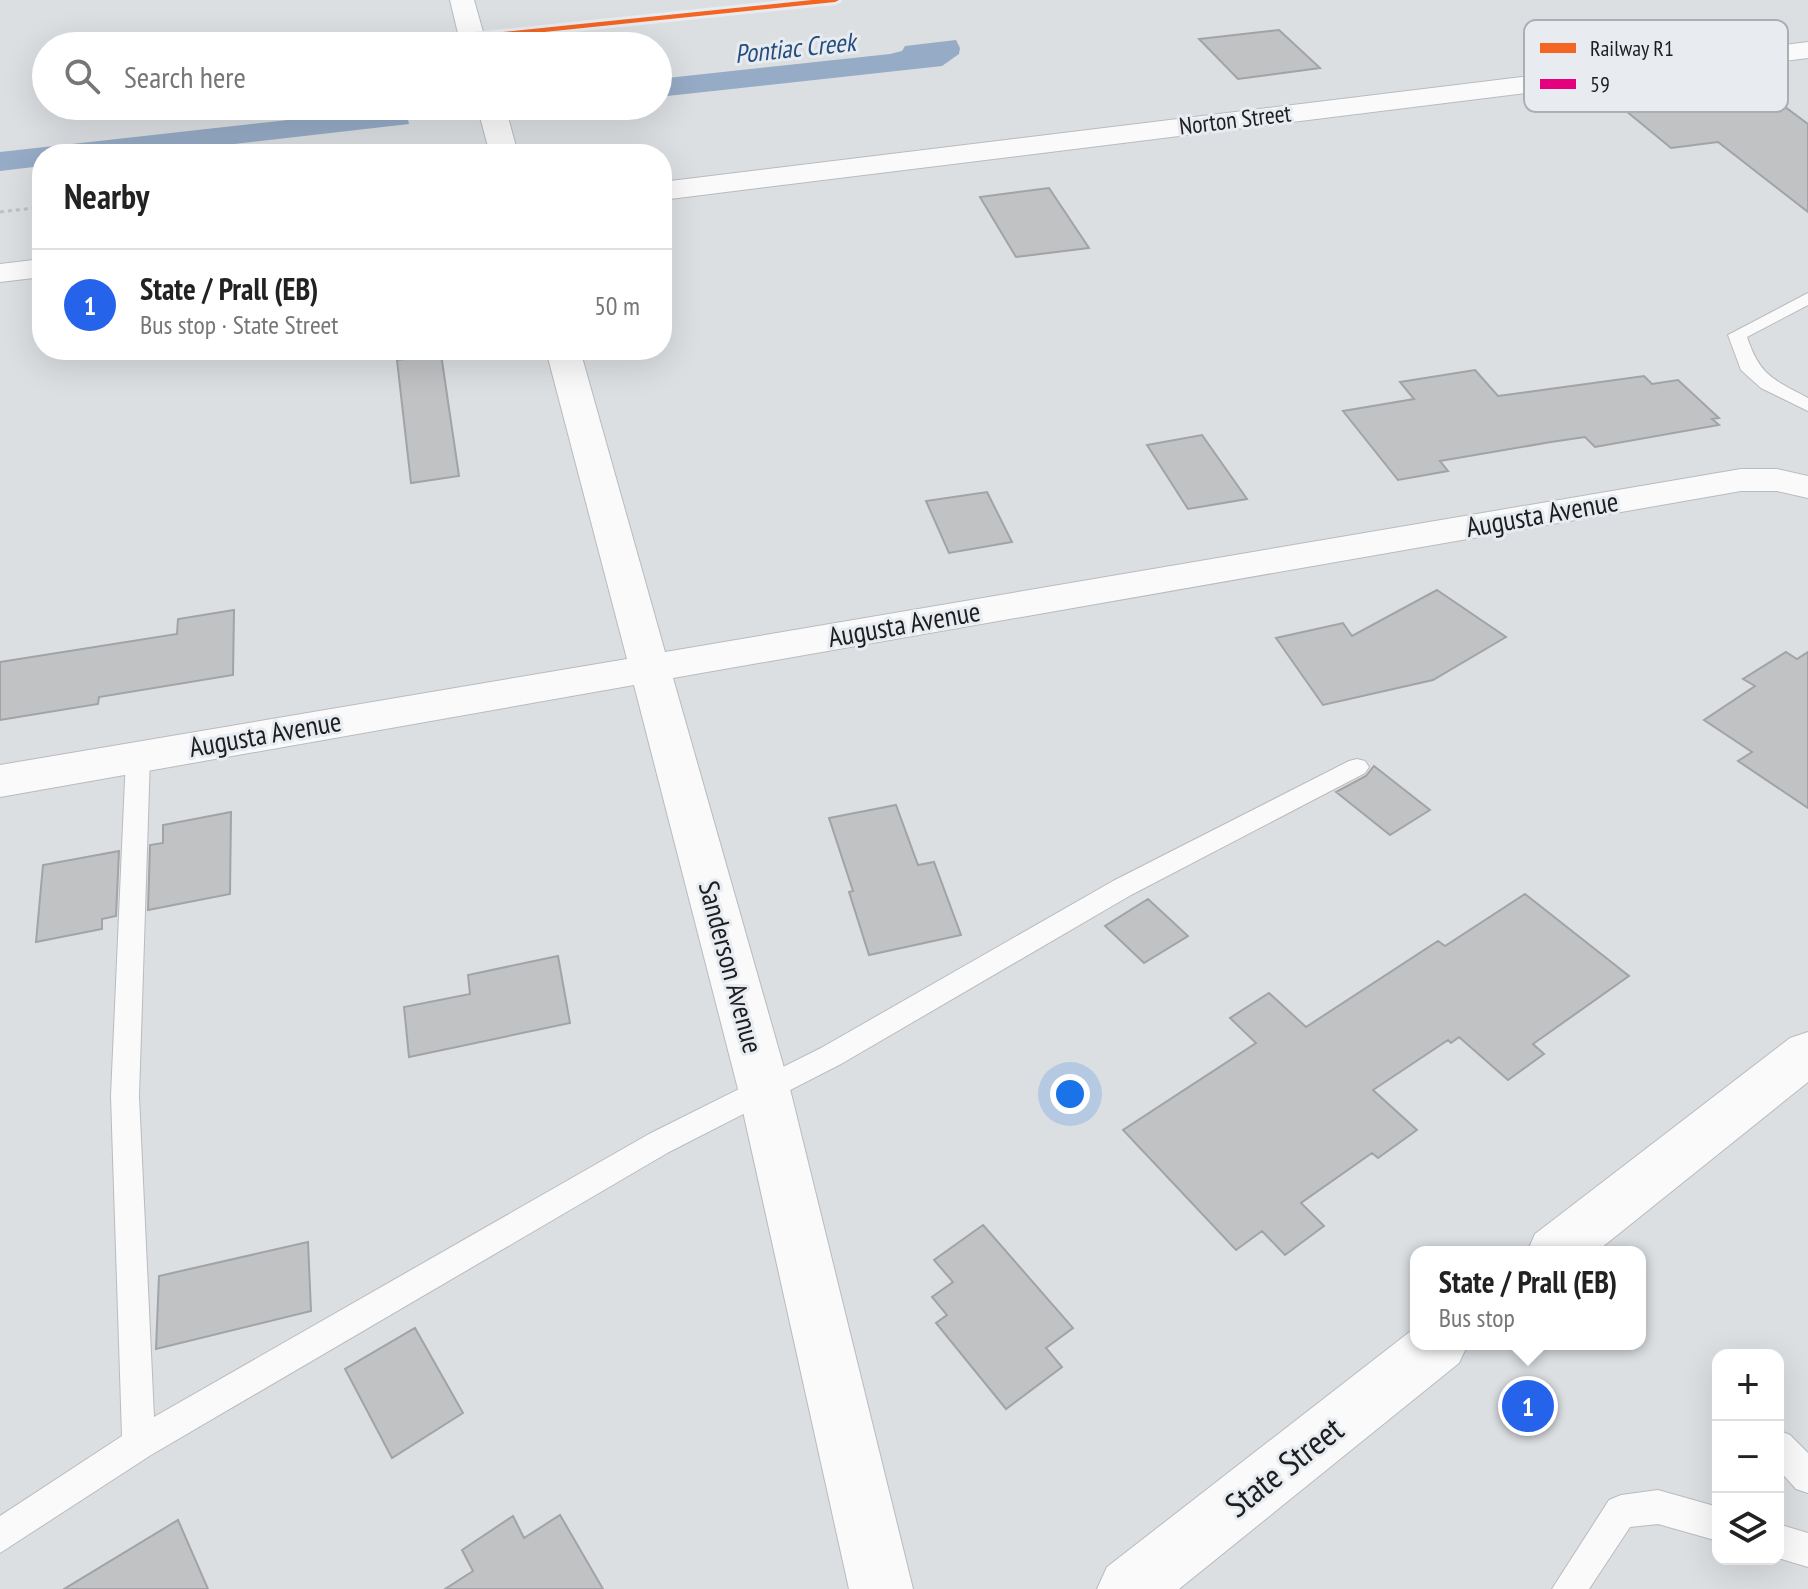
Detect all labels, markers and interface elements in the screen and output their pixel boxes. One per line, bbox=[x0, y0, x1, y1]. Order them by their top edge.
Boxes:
legend bbox=[1524, 20, 1788, 112]
water label: Pontiac Creek bbox=[733, 24, 860, 70]
search box bbox=[32, 32, 672, 120]
text: Railway R1 bbox=[1590, 34, 1674, 62]
icon: search bbox=[60, 54, 104, 98]
text: Search here bbox=[124, 57, 246, 96]
text: 59 bbox=[1590, 70, 1610, 98]
street label: Norton Street bbox=[1177, 97, 1293, 142]
text: Nearby bbox=[64, 174, 149, 218]
text: State / Prall (EB) bbox=[140, 269, 318, 308]
text: 1 bbox=[84, 289, 96, 322]
text: 50 m bbox=[594, 289, 640, 322]
text: Bus stop · State Street bbox=[140, 308, 338, 341]
street label: Augusta Avenue bbox=[1463, 482, 1621, 545]
street label: Augusta Avenue bbox=[825, 592, 983, 655]
street label: Augusta Avenue bbox=[186, 702, 344, 765]
street label: Sanderson Avenue bbox=[691, 877, 772, 1057]
your location bbox=[1050, 1074, 1090, 1114]
popup bbox=[1410, 1246, 1646, 1350]
text: State / Prall (EB) bbox=[1439, 1262, 1617, 1301]
text: Bus stop bbox=[1439, 1301, 1515, 1334]
map controls bbox=[1712, 1349, 1784, 1565]
button: + bbox=[1712, 1349, 1784, 1421]
pin: 1 bbox=[1502, 1376, 1554, 1436]
street label: State Street bbox=[1215, 1406, 1352, 1526]
button: − bbox=[1712, 1421, 1784, 1493]
button: layers bbox=[1712, 1493, 1784, 1565]

